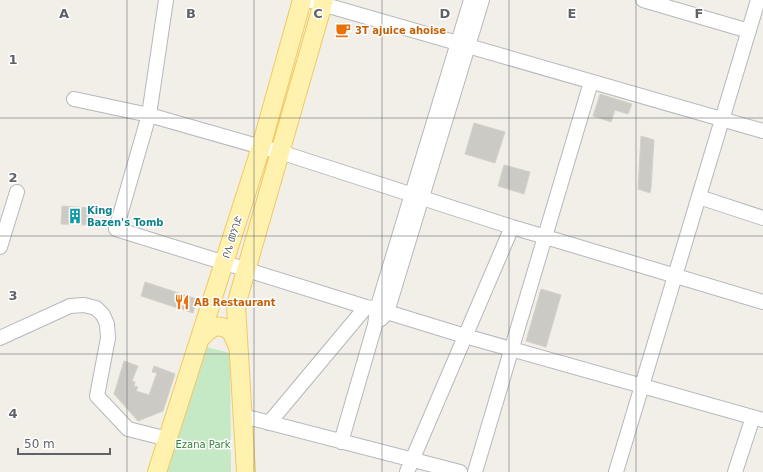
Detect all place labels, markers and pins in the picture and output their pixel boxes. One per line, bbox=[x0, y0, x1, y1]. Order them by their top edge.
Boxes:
cafe icon: 3T ajuice ahoise bbox=[334, 21, 352, 39]
place label: 3T ajuice ahoise bbox=[355, 25, 446, 36]
place label: King Bazen's Tomb bbox=[87, 205, 164, 228]
building icon: King Bazen's Tomb bbox=[66, 207, 84, 225]
restaurant icon: AB Restaurant bbox=[173, 293, 191, 311]
place label: AB Restaurant bbox=[194, 297, 276, 308]

